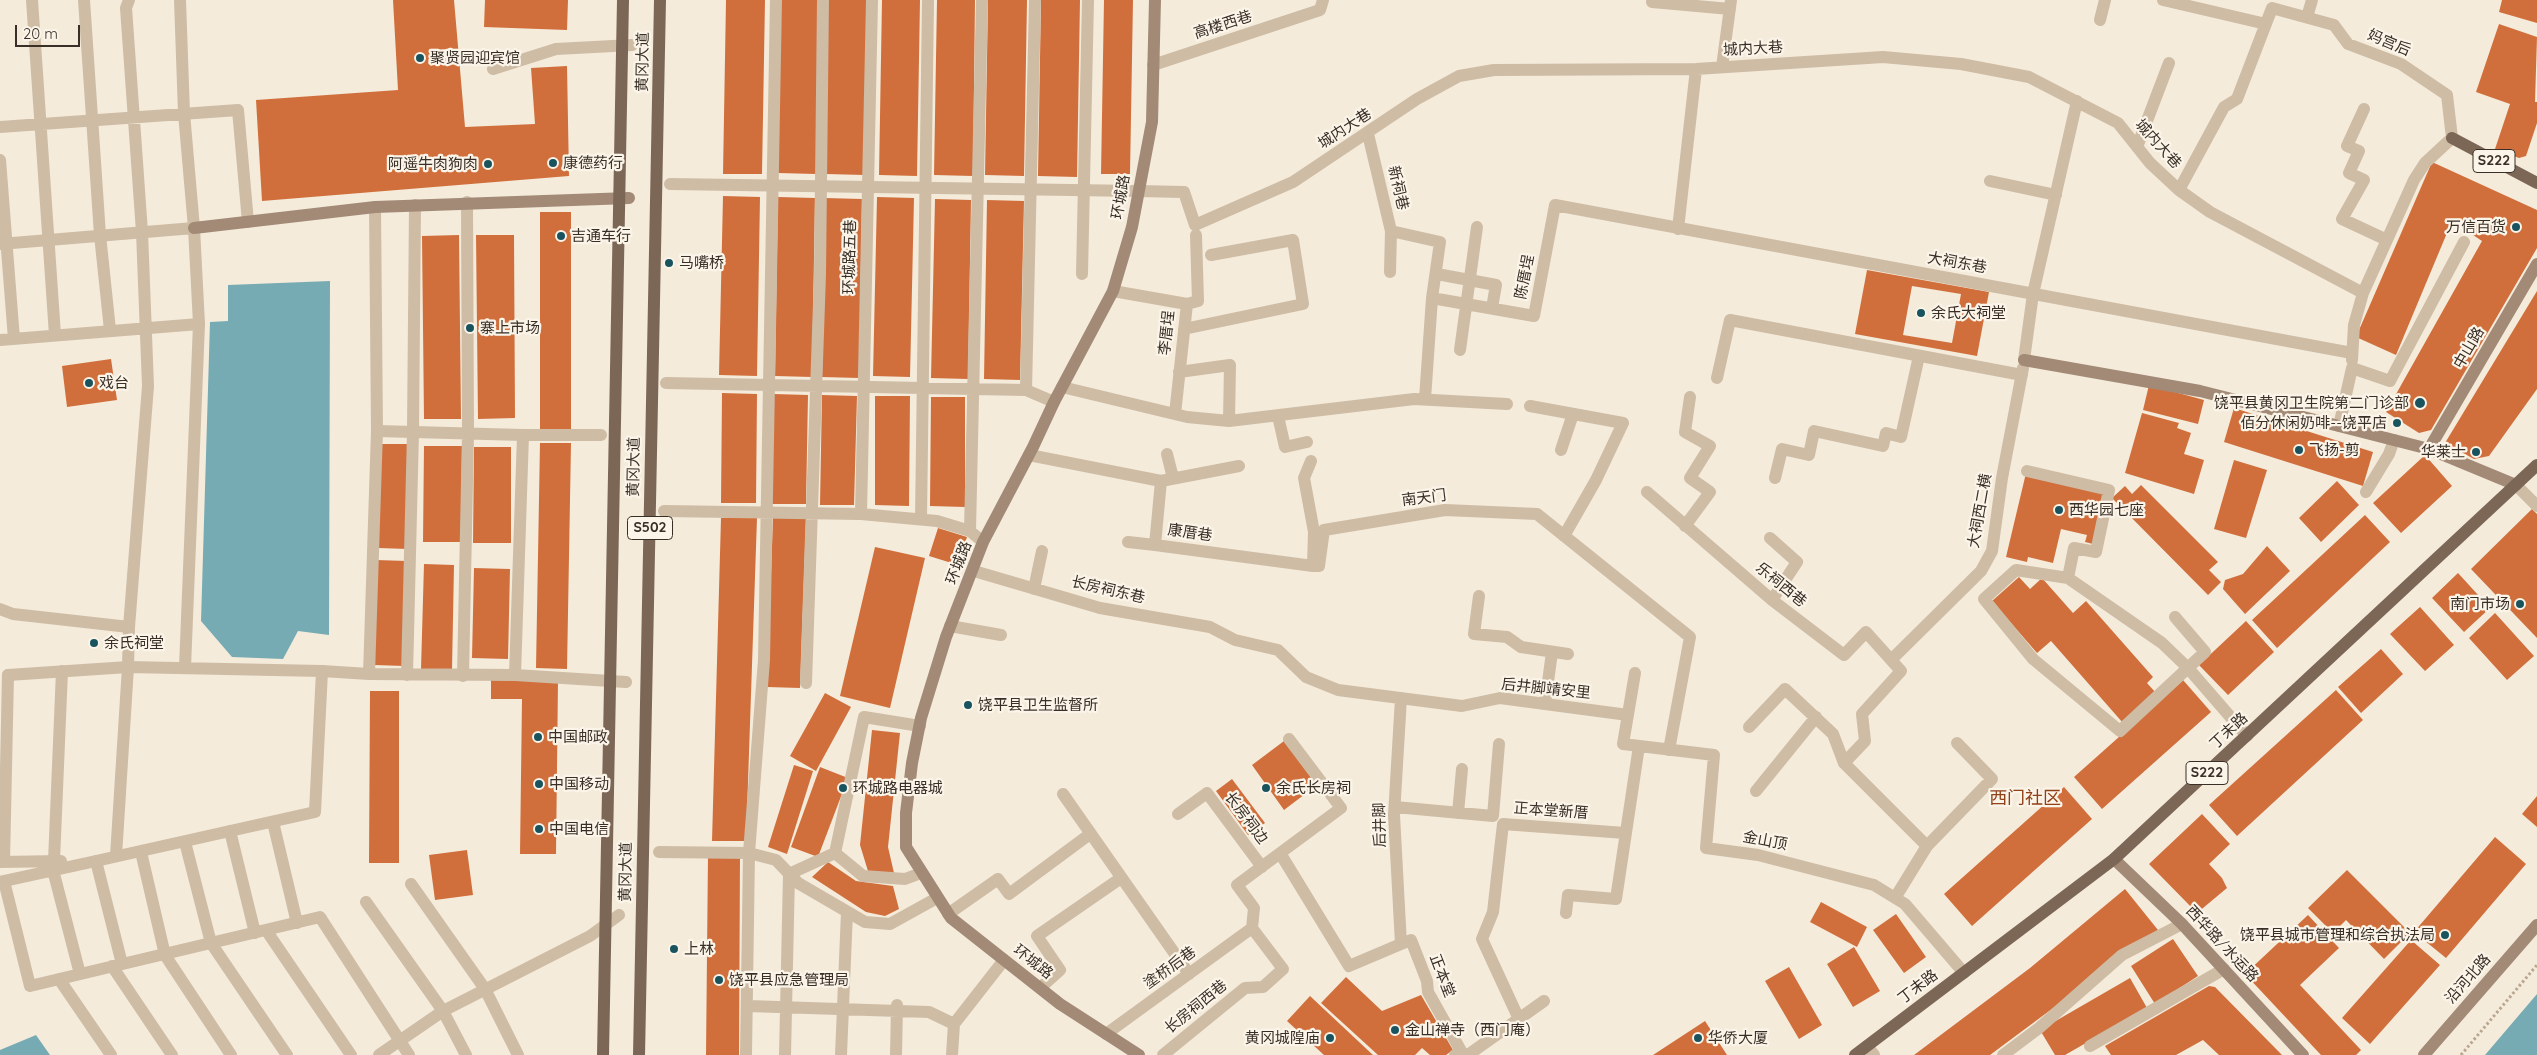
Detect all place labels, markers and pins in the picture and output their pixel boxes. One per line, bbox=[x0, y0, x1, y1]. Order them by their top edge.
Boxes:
place label: 聚贤园迎宾馆 bbox=[430, 49, 520, 67]
marker: 聚贤园迎宾馆 bbox=[414, 52, 426, 64]
place label: 康德药行 bbox=[563, 154, 623, 172]
place label: 阿遥牛肉狗肉 bbox=[388, 155, 478, 173]
marker: 康德药行 bbox=[547, 157, 559, 169]
marker: 阿遥牛肉狗肉 bbox=[482, 158, 494, 170]
place label: 万信百货 bbox=[2446, 218, 2506, 236]
marker: 万信百货 bbox=[2510, 221, 2522, 233]
place label: 吉通车行 bbox=[571, 227, 631, 245]
marker: 吉通车行 bbox=[555, 230, 567, 242]
place label: 马嘴桥 bbox=[679, 254, 724, 272]
marker: 马嘴桥 bbox=[663, 257, 675, 269]
place label: 余氏大祠堂 bbox=[1931, 304, 2006, 322]
marker: 余氏大祠堂 bbox=[1915, 307, 1927, 319]
place label: 寨上市场 bbox=[480, 319, 540, 337]
marker: 寨上市场 bbox=[464, 322, 476, 334]
place label: 戏台 bbox=[99, 374, 129, 392]
marker: 戏台 bbox=[83, 377, 95, 389]
place label: 饶平县黄冈卫生院第二门诊部 bbox=[2214, 394, 2409, 412]
marker: 饶平县黄冈卫生院第二门诊部 bbox=[2413, 396, 2427, 410]
place label: 佰分休闲奶啡--饶平店 bbox=[2240, 414, 2387, 432]
marker: 佰分休闲奶啡--饶平店 bbox=[2391, 417, 2403, 429]
place label: 飞扬-剪 bbox=[2309, 441, 2360, 459]
place label: 华莱士 bbox=[2421, 443, 2466, 461]
marker: 飞扬-剪 bbox=[2293, 444, 2305, 456]
marker: 华莱士 bbox=[2470, 446, 2482, 458]
place label: 西华园七座 bbox=[2069, 501, 2144, 519]
marker: 西华园七座 bbox=[2053, 504, 2065, 516]
place label: 南门市场 bbox=[2450, 595, 2510, 613]
marker: 南门市场 bbox=[2514, 598, 2526, 610]
place label: 余氏祠堂 bbox=[104, 634, 164, 652]
marker: 余氏祠堂 bbox=[88, 637, 100, 649]
place label: 饶平县卫生监督所 bbox=[978, 696, 1098, 714]
marker: 饶平县卫生监督所 bbox=[962, 699, 974, 711]
place label: 中国邮政 bbox=[548, 728, 608, 746]
marker: 中国邮政 bbox=[532, 731, 544, 743]
place label: 中国移动 bbox=[549, 775, 609, 793]
marker: 中国移动 bbox=[533, 778, 545, 790]
place label: 环城路电器城 bbox=[853, 779, 943, 797]
place label: 余氏长房祠 bbox=[1276, 779, 1351, 797]
marker: 环城路电器城 bbox=[837, 782, 849, 794]
marker: 余氏长房祠 bbox=[1260, 782, 1272, 794]
place label: 中国电信 bbox=[549, 820, 609, 838]
marker: 中国电信 bbox=[533, 823, 545, 835]
place label: 饶平县城市管理和综合执法局 bbox=[2240, 926, 2435, 944]
marker: 饶平县城市管理和综合执法局 bbox=[2439, 929, 2451, 941]
place label: 上林 bbox=[684, 940, 714, 958]
marker: 上林 bbox=[668, 943, 680, 955]
place label: 饶平县应急管理局 bbox=[729, 971, 849, 989]
marker: 饶平县应急管理局 bbox=[713, 974, 725, 986]
place label: 金山禅寺（西门庵） bbox=[1405, 1021, 1540, 1039]
marker: 金山禅寺（西门庵） bbox=[1389, 1024, 1401, 1036]
place label: 黄冈城隍庙 bbox=[1245, 1029, 1320, 1047]
place label: 华侨大厦 bbox=[1708, 1029, 1768, 1047]
marker: 黄冈城隍庙 bbox=[1324, 1032, 1336, 1044]
marker: 华侨大厦 bbox=[1692, 1032, 1704, 1044]

